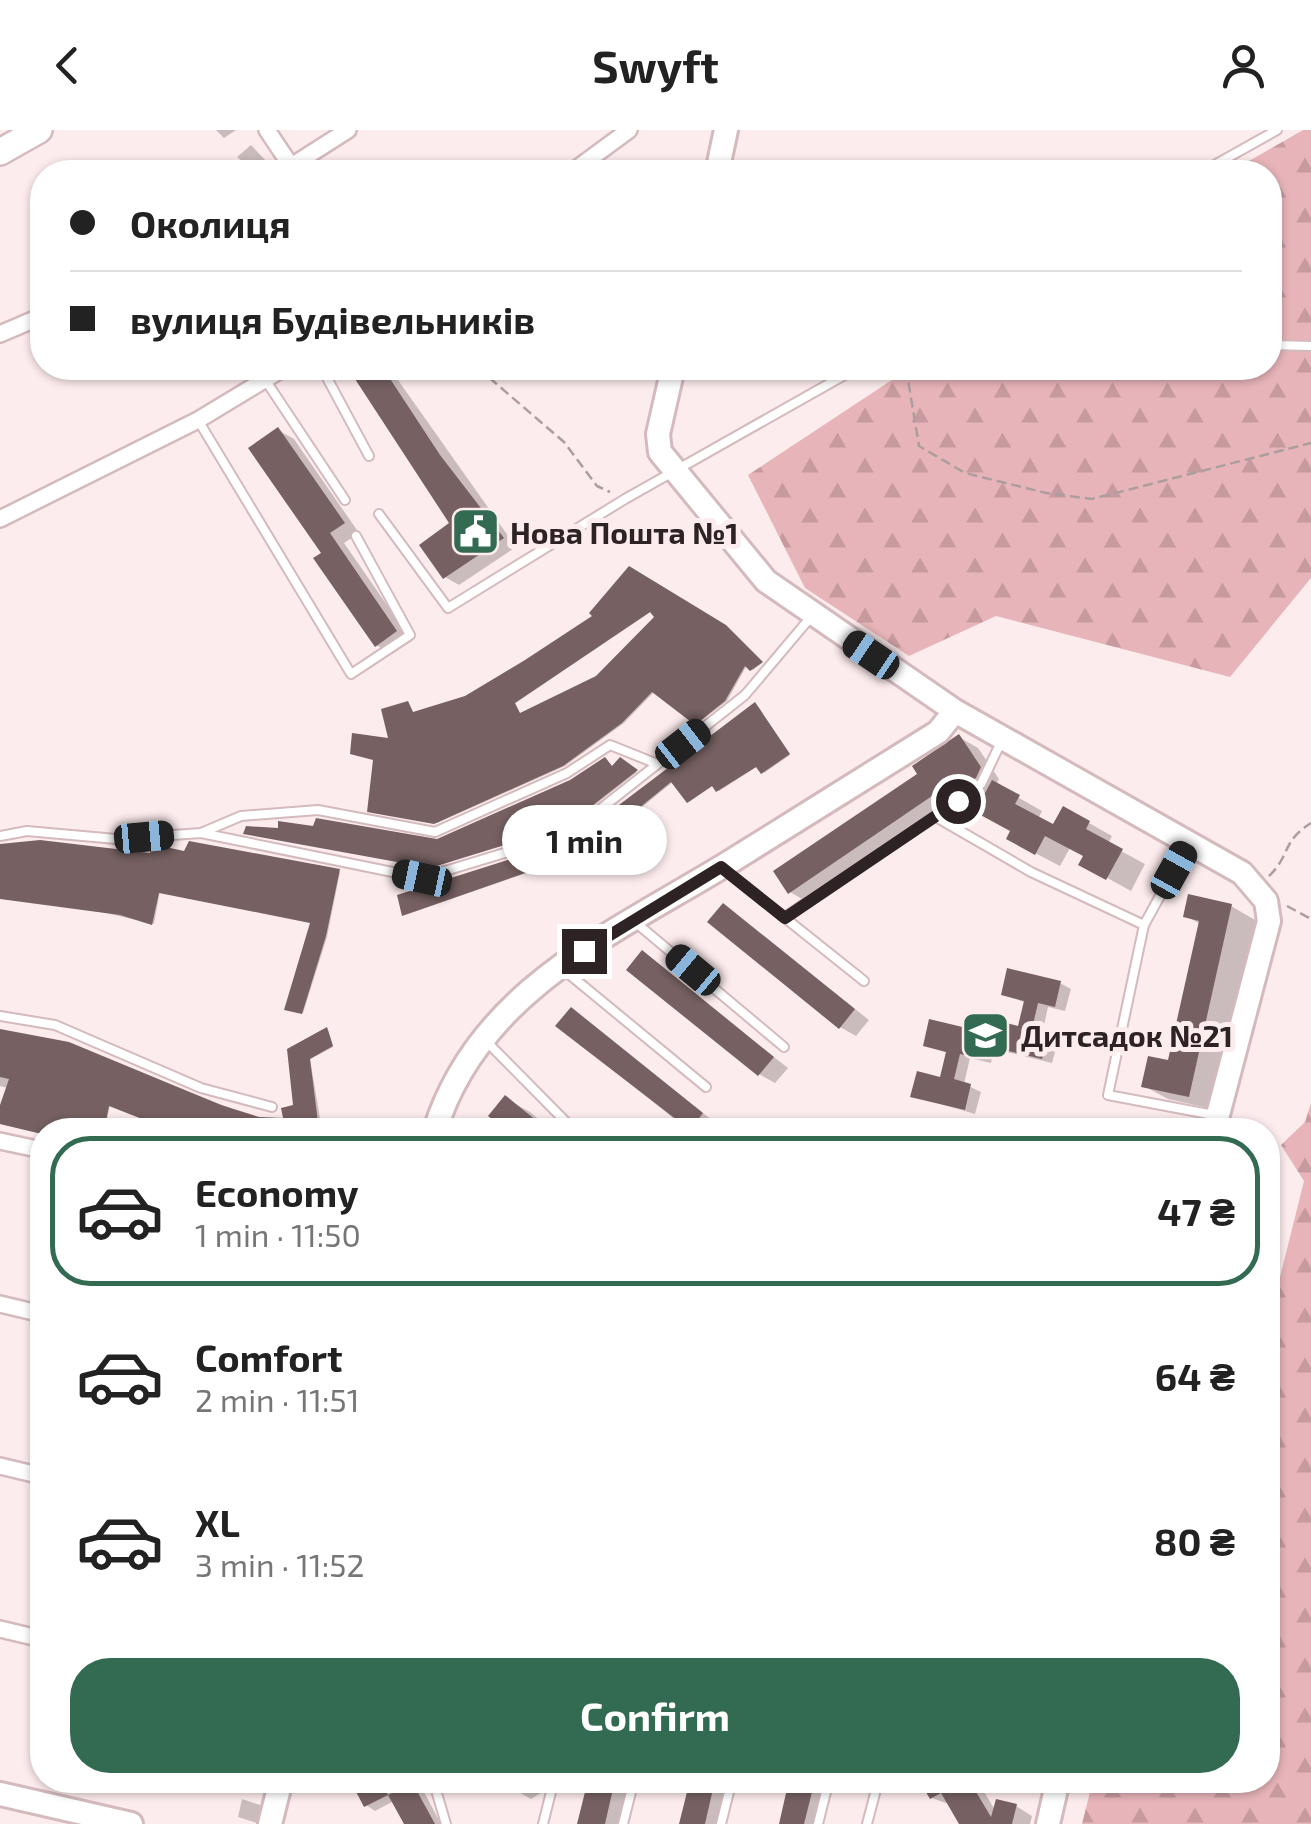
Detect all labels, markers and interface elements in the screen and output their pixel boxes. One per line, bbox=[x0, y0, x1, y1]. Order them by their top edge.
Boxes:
icon: back bbox=[40, 38, 95, 93]
text: Swyft bbox=[592, 38, 719, 92]
icon: person bbox=[1216, 38, 1271, 93]
text: Околиця bbox=[130, 200, 291, 246]
text: вулиця Будівельників bbox=[130, 296, 535, 342]
public building icon: Нова Пошта №1 bbox=[449, 506, 501, 558]
place label: Нова Пошта №1 bbox=[510, 514, 738, 550]
car bbox=[838, 626, 904, 684]
car bbox=[650, 714, 716, 774]
route start bbox=[936, 779, 981, 824]
callout: 1 min bbox=[502, 806, 666, 876]
car bbox=[113, 819, 175, 855]
text: 1 min bbox=[546, 821, 623, 859]
car bbox=[1146, 836, 1202, 904]
car bbox=[390, 857, 454, 899]
route end bbox=[562, 929, 607, 974]
car bbox=[660, 939, 726, 1001]
school or university icon: Дитсадок №21 bbox=[960, 1009, 1012, 1061]
place label: Дитсадок №21 bbox=[1021, 1017, 1233, 1053]
icon: car bbox=[75, 1166, 165, 1256]
text: Economy bbox=[195, 1169, 359, 1215]
text: 47 ₴ bbox=[1157, 1188, 1235, 1234]
text: 1 min · 11:50 bbox=[195, 1215, 361, 1253]
icon: car bbox=[75, 1331, 165, 1421]
text: Comfort bbox=[195, 1334, 343, 1380]
text: 64 ₴ bbox=[1155, 1353, 1235, 1399]
text: 2 min · 11:51 bbox=[195, 1380, 359, 1418]
icon: car bbox=[75, 1496, 165, 1586]
text: XL bbox=[195, 1499, 240, 1545]
text: 80 ₴ bbox=[1154, 1518, 1235, 1564]
text: 3 min · 11:52 bbox=[195, 1545, 364, 1583]
button: Confirm bbox=[70, 1658, 1240, 1773]

